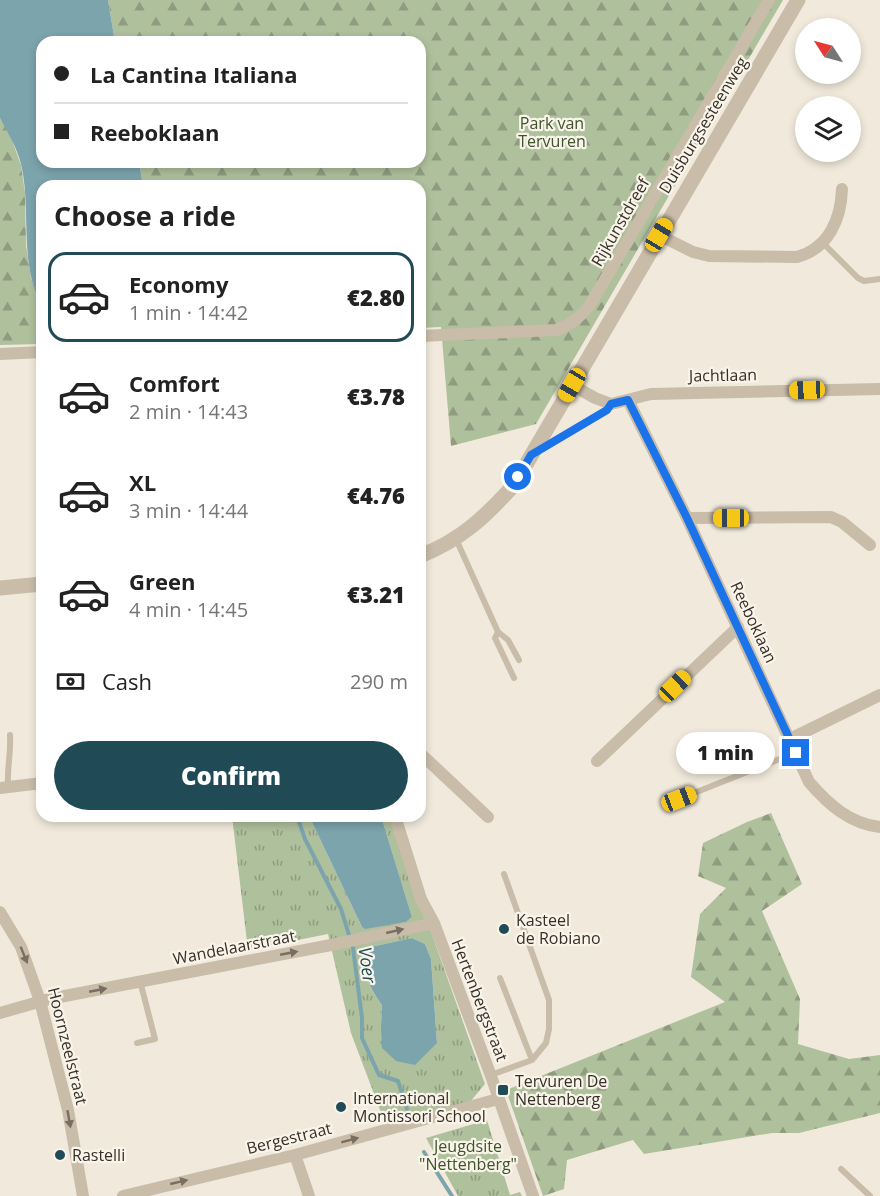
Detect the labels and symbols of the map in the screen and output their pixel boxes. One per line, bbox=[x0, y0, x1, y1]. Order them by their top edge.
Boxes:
north arrow bbox=[795, 18, 861, 84]
street label: Duisburgsesteenweg bbox=[653, 52, 753, 197]
park label: Park van Tervuren bbox=[518, 112, 586, 152]
street label: Rijkunstdreef bbox=[586, 172, 655, 270]
car bbox=[642, 215, 676, 255]
street label: Jachtlaan bbox=[687, 363, 757, 387]
car bbox=[555, 365, 589, 405]
car bbox=[789, 380, 825, 400]
route start bbox=[504, 463, 531, 490]
car bbox=[713, 509, 749, 527]
street label: Reeboklaan bbox=[726, 578, 782, 666]
car bbox=[656, 667, 694, 705]
callout: 1 min bbox=[676, 732, 775, 774]
route end bbox=[782, 739, 809, 766]
car bbox=[659, 784, 699, 814]
place label: Kasteel de Robiano bbox=[516, 909, 601, 949]
marker: Kasteel de Robiano bbox=[497, 922, 511, 936]
street label: Wandelaarstraat bbox=[171, 924, 297, 970]
one-way arrow bbox=[385, 926, 404, 936]
street label: Hertenbergstraat bbox=[447, 936, 514, 1065]
water label: Voer bbox=[354, 945, 383, 985]
one-way arrow bbox=[19, 946, 29, 964]
one-way arrow bbox=[280, 948, 299, 957]
street label: Hoornzeelstraat bbox=[43, 985, 93, 1107]
one-way arrow bbox=[89, 985, 108, 994]
place label: Tervuren De Nettenberg bbox=[515, 1070, 607, 1110]
marker: Tervuren De Nettenberg bbox=[496, 1083, 510, 1097]
place label: International Montissori School bbox=[353, 1087, 486, 1127]
marker: International Montissori School bbox=[334, 1100, 348, 1114]
one-way arrow bbox=[65, 1110, 74, 1129]
street label: Bergestraat bbox=[244, 1117, 334, 1159]
one-way arrow bbox=[341, 1134, 359, 1144]
park label: Jeugdsite "Nettenberg" bbox=[419, 1135, 517, 1175]
place label: Rastelli bbox=[72, 1144, 125, 1166]
marker: Rastelli bbox=[53, 1148, 67, 1162]
one-way arrow bbox=[170, 1177, 189, 1187]

